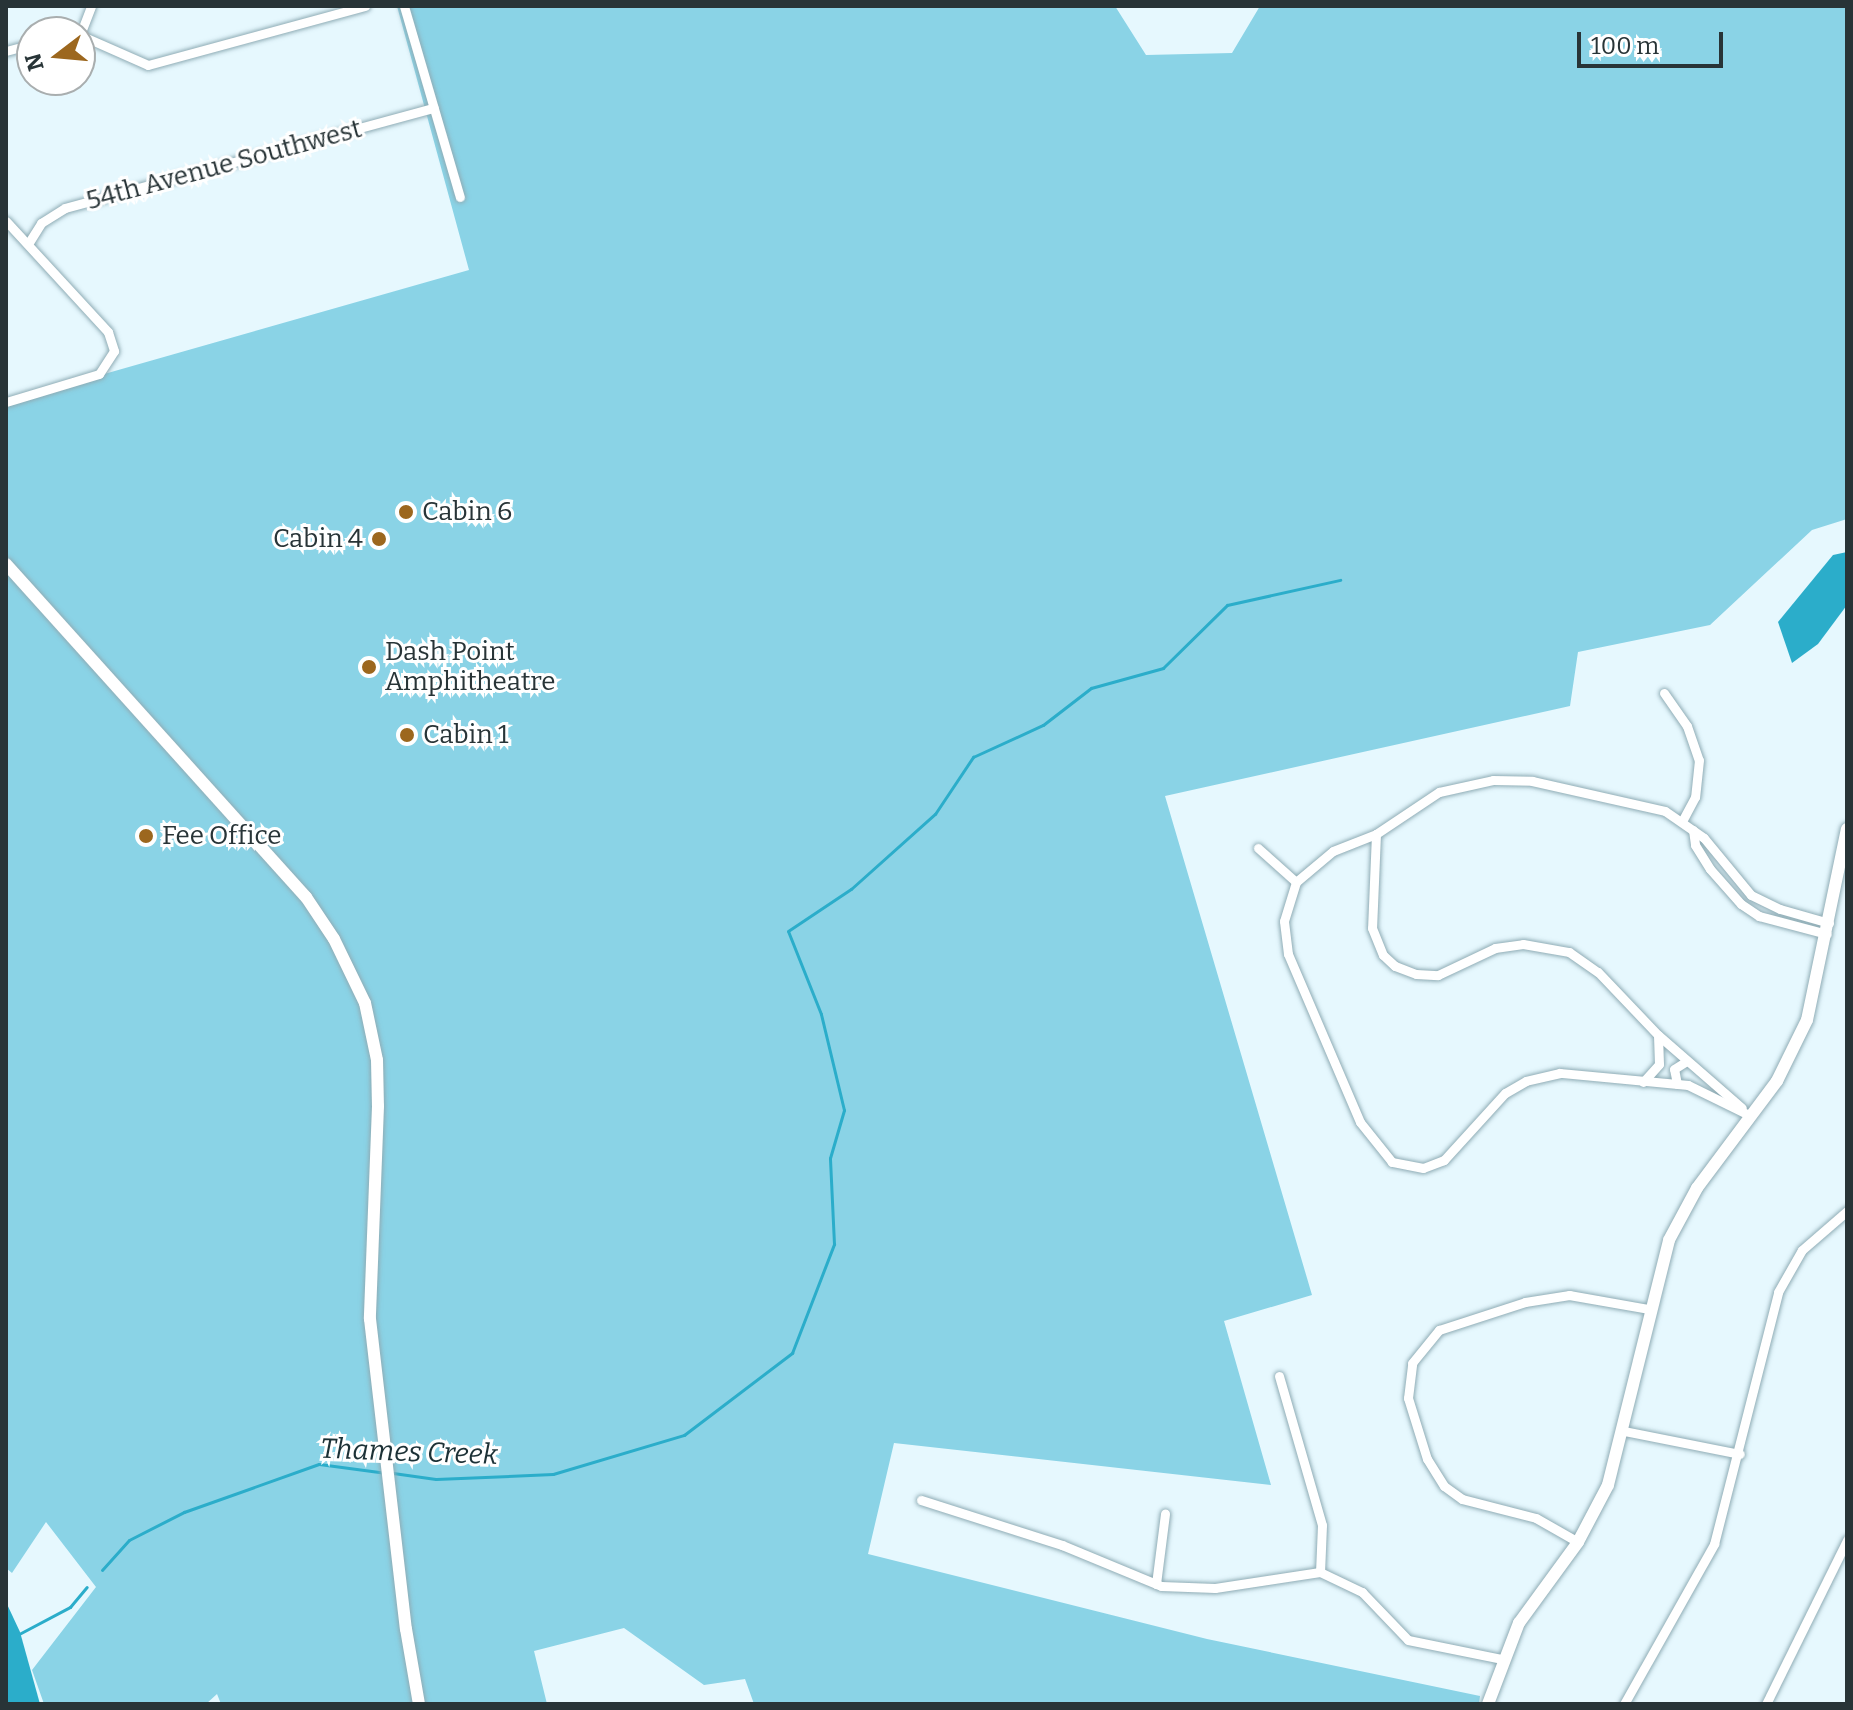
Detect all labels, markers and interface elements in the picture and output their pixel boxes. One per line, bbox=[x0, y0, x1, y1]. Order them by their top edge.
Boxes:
north arrow bbox=[16, 16, 96, 96]
scale bar bbox=[1581, 16, 1727, 66]
text: 100 m bbox=[1591, 32, 1659, 60]
text: N bbox=[19, 50, 50, 74]
street label: 54th Avenue Southwest bbox=[83, 113, 365, 217]
place label: Cabin 6 bbox=[422, 496, 512, 528]
marker: Cabin 6 bbox=[397, 503, 415, 521]
place label: Cabin 4 bbox=[273, 523, 363, 555]
marker: Cabin 4 bbox=[370, 530, 388, 548]
place label: Dash Point Amphitheatre bbox=[385, 636, 555, 698]
marker: Dash Point Amphitheatre bbox=[360, 658, 378, 676]
place label: Cabin 1 bbox=[423, 719, 508, 751]
marker: Cabin 1 bbox=[398, 726, 416, 744]
place label: Fee Office bbox=[162, 820, 282, 852]
marker: Fee Office bbox=[137, 827, 155, 845]
water label: Thames Creek bbox=[320, 1432, 498, 1472]

